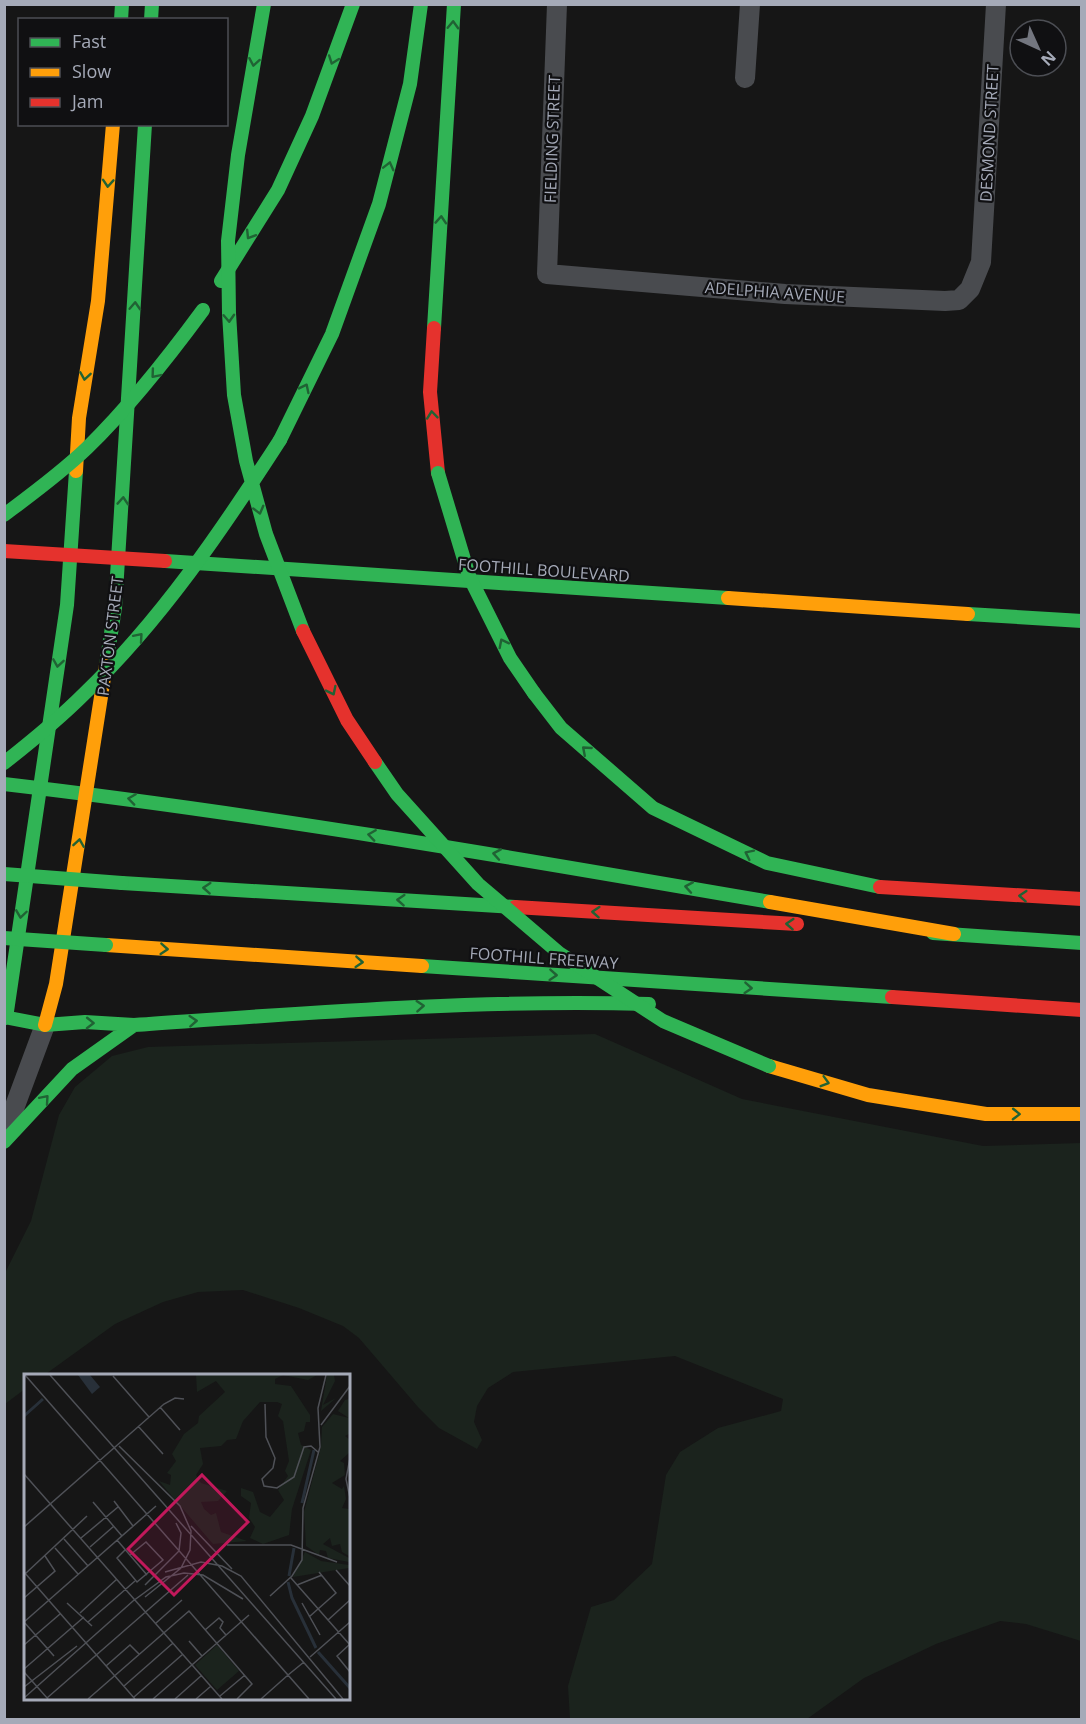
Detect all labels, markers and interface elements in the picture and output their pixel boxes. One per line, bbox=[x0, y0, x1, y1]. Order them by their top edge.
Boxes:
legend bbox=[18, 18, 228, 126]
north arrow bbox=[1008, 18, 1068, 78]
one-way arrow bbox=[447, 21, 459, 30]
text: Fast bbox=[72, 29, 106, 53]
text: N bbox=[1036, 46, 1061, 71]
one-way arrow bbox=[328, 53, 340, 64]
one-way arrow bbox=[248, 57, 261, 67]
text: Slow bbox=[72, 59, 111, 83]
street label: DESMOND STREET bbox=[974, 63, 1004, 202]
street label: FIELDING STREET bbox=[539, 74, 565, 203]
text: Jam bbox=[70, 89, 104, 113]
one-way arrow bbox=[381, 162, 394, 172]
one-way arrow bbox=[102, 178, 115, 187]
one-way arrow bbox=[434, 216, 447, 225]
one-way arrow bbox=[245, 229, 257, 239]
street label: ADELPHIA AVENUE bbox=[704, 276, 846, 308]
one-way arrow bbox=[128, 302, 141, 311]
one-way arrow bbox=[223, 314, 236, 323]
one-way arrow bbox=[152, 367, 163, 378]
one-way arrow bbox=[80, 372, 92, 381]
one-way arrow bbox=[298, 383, 310, 394]
one-way arrow bbox=[426, 410, 439, 419]
one-way arrow bbox=[117, 496, 130, 505]
one-way arrow bbox=[252, 505, 265, 515]
street label: FOOTHILL BOULEVARD bbox=[457, 553, 631, 587]
street label: PAXTON STREET bbox=[92, 575, 128, 697]
one-way arrow bbox=[132, 633, 143, 644]
one-way arrow bbox=[499, 639, 510, 649]
one-way arrow bbox=[52, 658, 65, 668]
one-way arrow bbox=[325, 684, 336, 695]
one-way arrow bbox=[582, 746, 593, 757]
one-way arrow bbox=[127, 794, 137, 806]
one-way arrow bbox=[367, 829, 376, 841]
one-way arrow bbox=[72, 839, 84, 848]
one-way arrow bbox=[492, 848, 502, 861]
one-way arrow bbox=[744, 850, 755, 862]
one-way arrow bbox=[685, 881, 695, 894]
one-way arrow bbox=[202, 882, 211, 895]
one-way arrow bbox=[1019, 889, 1028, 902]
one-way arrow bbox=[397, 894, 406, 907]
one-way arrow bbox=[591, 906, 600, 919]
one-way arrow bbox=[16, 909, 28, 918]
one-way arrow bbox=[786, 918, 795, 931]
one-way arrow bbox=[160, 942, 169, 955]
street label: FOOTHILL FREEWAY bbox=[469, 942, 619, 974]
one-way arrow bbox=[354, 955, 363, 968]
one-way arrow bbox=[549, 968, 558, 981]
one-way arrow bbox=[743, 981, 753, 994]
one-way arrow bbox=[415, 999, 424, 1012]
one-way arrow bbox=[188, 1014, 197, 1027]
one-way arrow bbox=[85, 1017, 94, 1029]
one-way arrow bbox=[819, 1075, 830, 1087]
one-way arrow bbox=[38, 1095, 49, 1106]
one-way arrow bbox=[1012, 1108, 1021, 1120]
inset map bbox=[24, 1374, 350, 1700]

